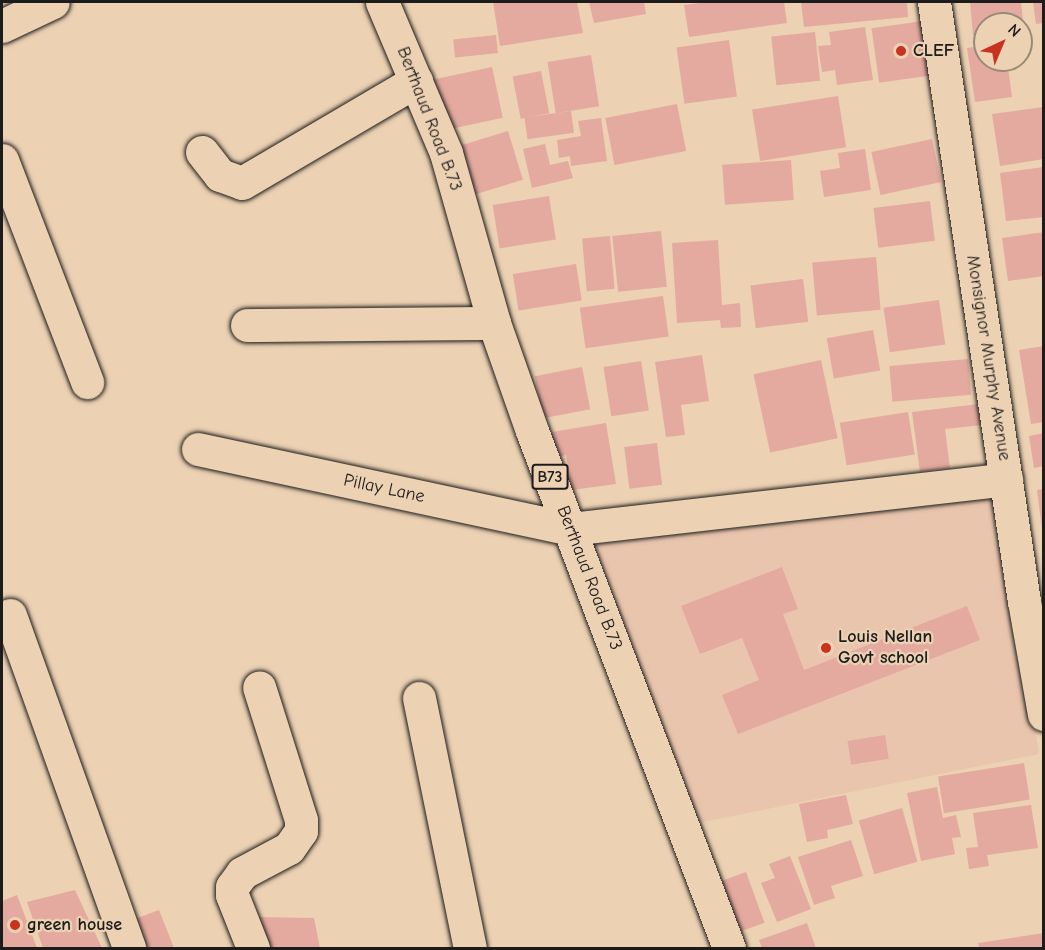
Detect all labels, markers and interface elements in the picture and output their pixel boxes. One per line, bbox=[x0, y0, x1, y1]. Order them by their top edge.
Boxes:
north arrow bbox=[973, 12, 1033, 72]
text: N bbox=[1004, 20, 1024, 41]
place label: CLEF bbox=[913, 40, 954, 62]
street label: Berthaud Road B.73 bbox=[392, 44, 466, 194]
marker: CLEF bbox=[894, 44, 908, 58]
street label: Monsignor Murphy Avenue bbox=[961, 254, 1015, 462]
road number: B73 bbox=[530, 464, 570, 490]
street label: Pillay Lane bbox=[341, 470, 427, 508]
street label: Berthaud Road B.73 bbox=[552, 503, 626, 653]
place label: Louis Nellan Govt school bbox=[838, 627, 932, 670]
marker: Louis Nellan Govt school bbox=[819, 641, 833, 655]
place label: green house bbox=[27, 914, 122, 936]
marker: green house bbox=[8, 918, 22, 932]

